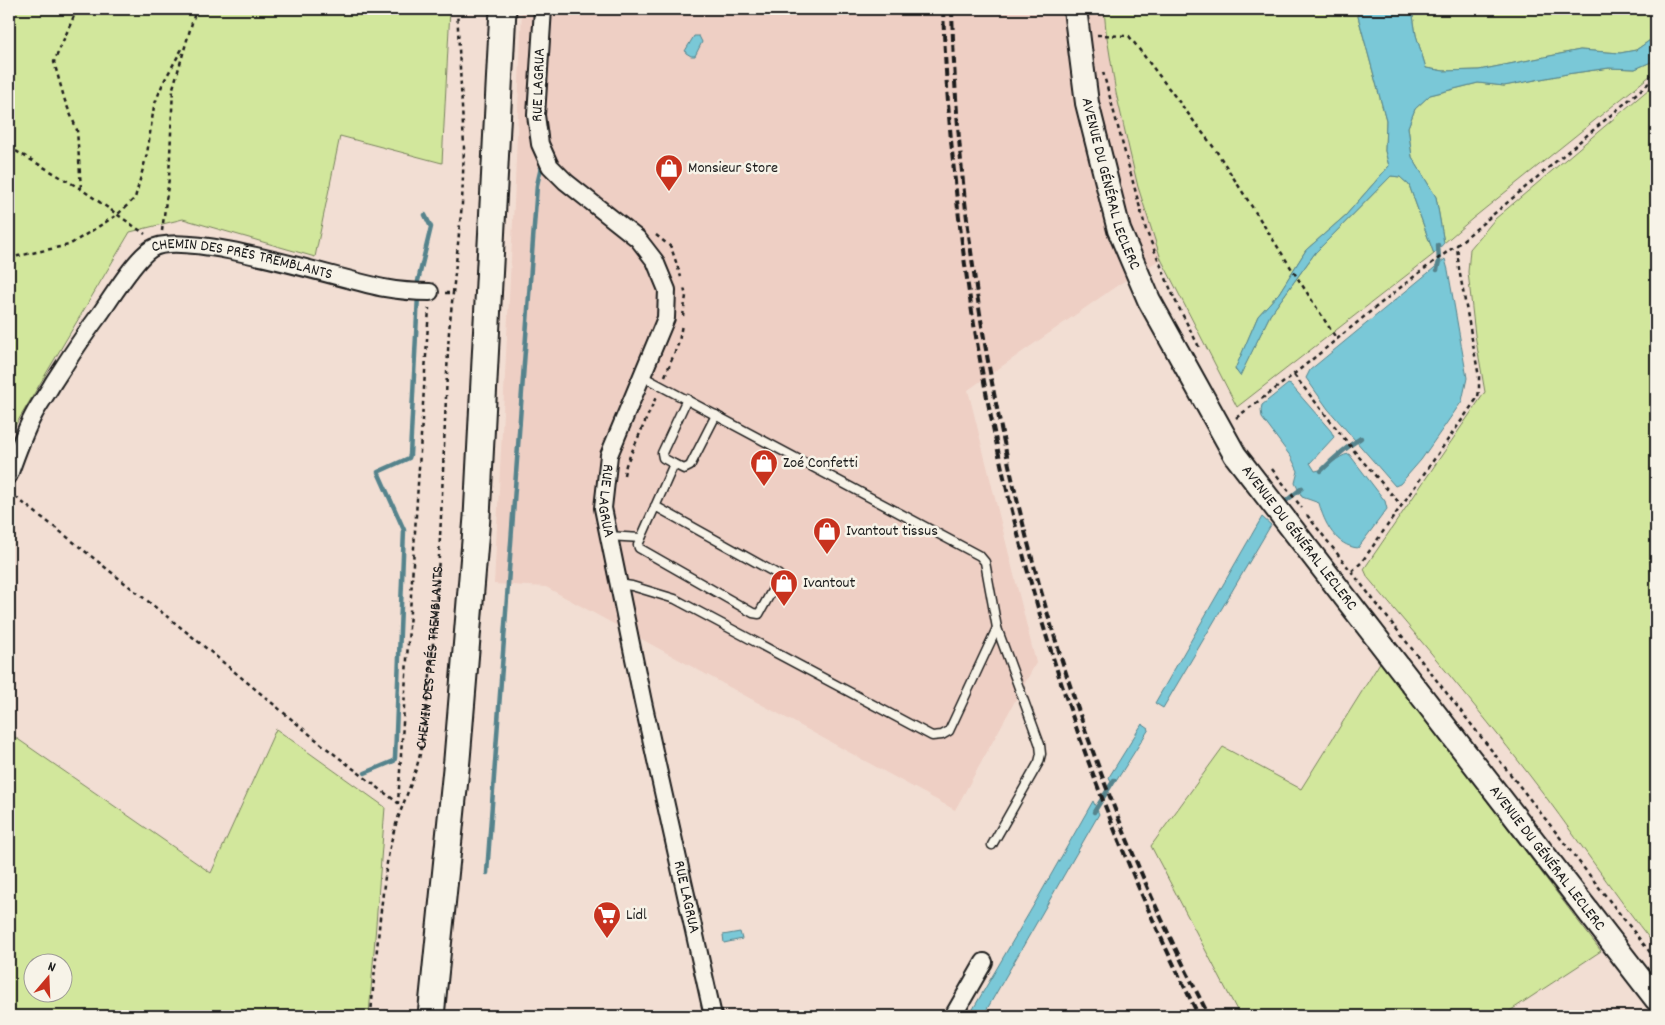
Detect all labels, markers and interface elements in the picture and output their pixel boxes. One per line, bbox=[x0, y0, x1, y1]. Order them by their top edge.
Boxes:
street label: RUE LAGRUA bbox=[526, 47, 552, 122]
street label: AVENUE DU GÉNÉRAL LECLERC bbox=[1075, 97, 1146, 274]
shop icon: Monsieur Store bbox=[654, 153, 684, 192]
place label: Monsieur Store bbox=[688, 157, 778, 180]
street label: CHEMIN DES PRÉS TREMBLANTS bbox=[148, 232, 335, 286]
shop icon: Zoé Confetti bbox=[749, 448, 779, 487]
place label: Zoé Confetti bbox=[783, 452, 858, 475]
street label: AVENUE DU GÉNÉRAL LECLERC bbox=[1235, 460, 1363, 616]
street label: RUE LAGRUA bbox=[591, 463, 620, 540]
shop icon: Ivantout tissus bbox=[812, 516, 842, 555]
place label: Ivantout tissus bbox=[846, 520, 938, 543]
street label: CHEMIN DES PRÉS TREMBLANTS bbox=[410, 565, 450, 751]
shop icon: Ivantout bbox=[769, 568, 799, 607]
place label: Ivantout bbox=[803, 572, 855, 595]
street label: AVENUE DU GÉNÉRAL LECLERC bbox=[1483, 781, 1611, 936]
street label: RUE LAGRUA bbox=[667, 858, 706, 936]
supermarket icon: Lidl bbox=[592, 900, 622, 939]
place label: Lidl bbox=[626, 904, 647, 927]
north arrow bbox=[22, 952, 72, 1002]
text: N bbox=[45, 957, 58, 978]

